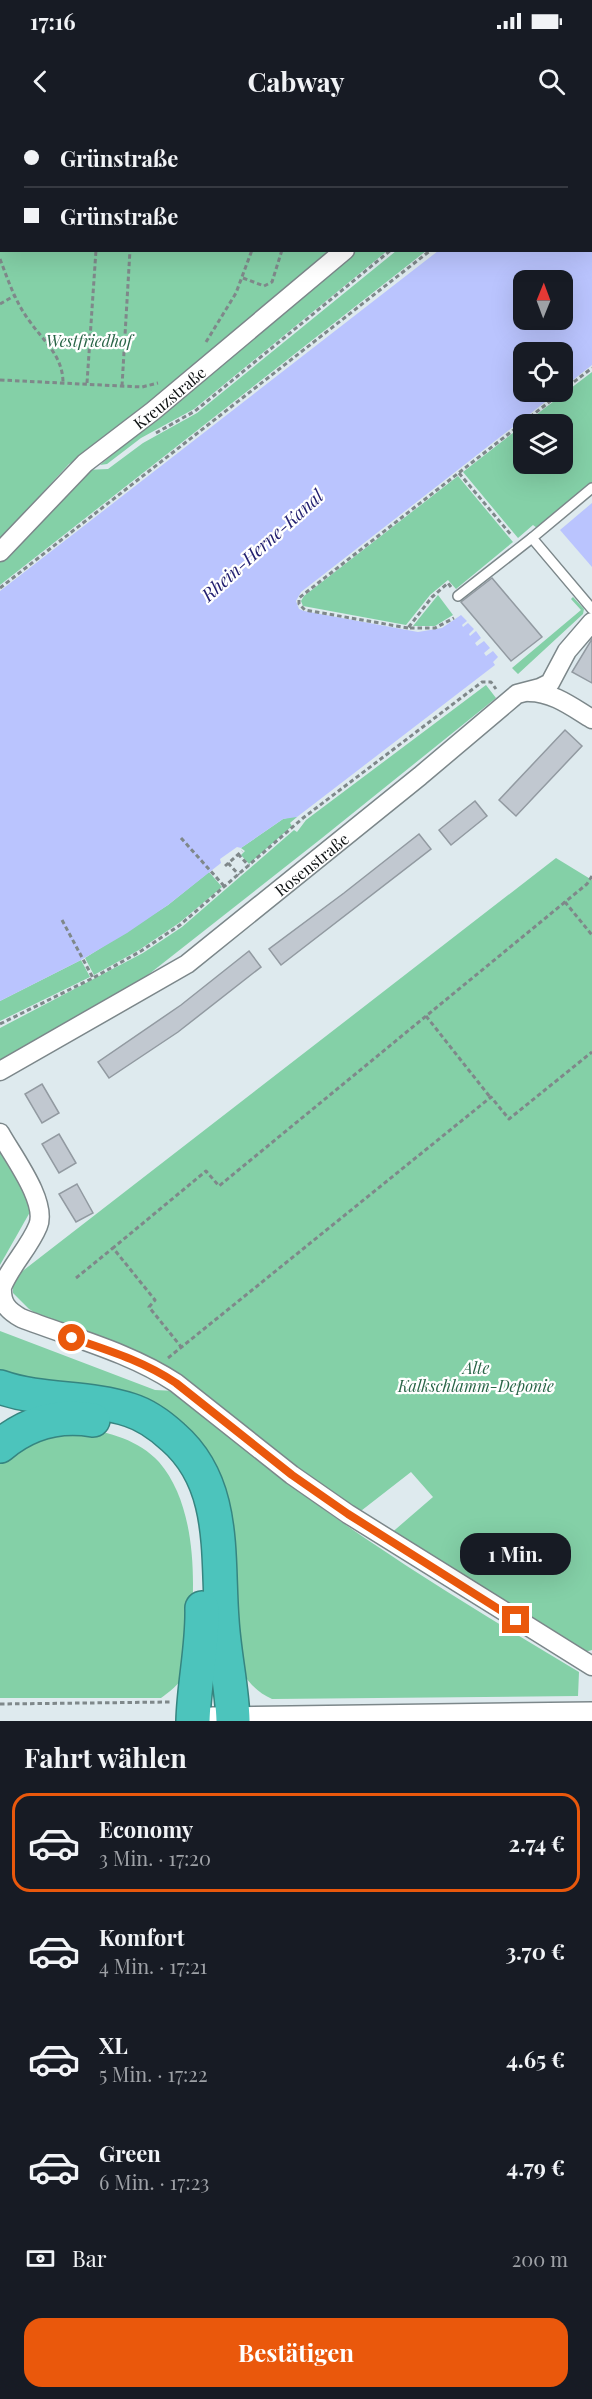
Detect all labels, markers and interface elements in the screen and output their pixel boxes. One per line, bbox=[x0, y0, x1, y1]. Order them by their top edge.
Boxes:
text: 17:16 bbox=[30, 6, 76, 36]
text: Cabway bbox=[247, 63, 345, 99]
icon: back bbox=[24, 65, 57, 98]
icon: search bbox=[535, 65, 568, 98]
text: Grünstraße bbox=[60, 143, 178, 173]
text: Grünstraße bbox=[60, 201, 178, 231]
north arrow bbox=[513, 270, 573, 330]
map controls bbox=[513, 270, 573, 474]
park label: Westfriedhof bbox=[46, 330, 135, 351]
button: locate bbox=[513, 342, 573, 402]
street label: Kreuzstraße bbox=[129, 361, 210, 433]
button: layers bbox=[513, 414, 573, 474]
water label: Rhein-Herne-Kanal bbox=[195, 483, 329, 607]
street label: Rosenstraße bbox=[270, 828, 353, 900]
route start bbox=[58, 1324, 85, 1351]
park label: Alte Kalkschlamm-Deponie bbox=[397, 1357, 554, 1396]
callout: 1 Min. bbox=[460, 1533, 572, 1575]
text: 1 Min. bbox=[488, 1540, 543, 1567]
route end bbox=[502, 1606, 529, 1633]
text: Fahrt wählen bbox=[24, 1739, 187, 1775]
text: Economy bbox=[99, 1814, 193, 1844]
icon: car bbox=[27, 1816, 81, 1870]
text: 2.74 € bbox=[509, 1828, 565, 1858]
text: 3 Min. · 17:20 bbox=[99, 1844, 211, 1871]
text: Komfort bbox=[99, 1922, 184, 1952]
icon: car bbox=[27, 1924, 81, 1978]
text: 3.70 € bbox=[505, 1936, 565, 1966]
text: 4 Min. · 17:21 bbox=[99, 1952, 207, 1979]
text: XL bbox=[99, 2030, 128, 2060]
icon: car bbox=[27, 2032, 81, 2086]
text: 4.65 € bbox=[506, 2044, 565, 2074]
text: 5 Min. · 17:22 bbox=[99, 2060, 208, 2087]
text: Green bbox=[99, 2138, 161, 2168]
icon: car bbox=[27, 2140, 81, 2194]
text: 4.79 € bbox=[507, 2152, 565, 2182]
text: 6 Min. · 17:23 bbox=[99, 2168, 209, 2195]
icon: cash bbox=[24, 2242, 57, 2275]
text: Bar bbox=[72, 2243, 106, 2273]
text: 200 m bbox=[512, 2245, 568, 2272]
button: Bestätigen bbox=[24, 2318, 568, 2387]

